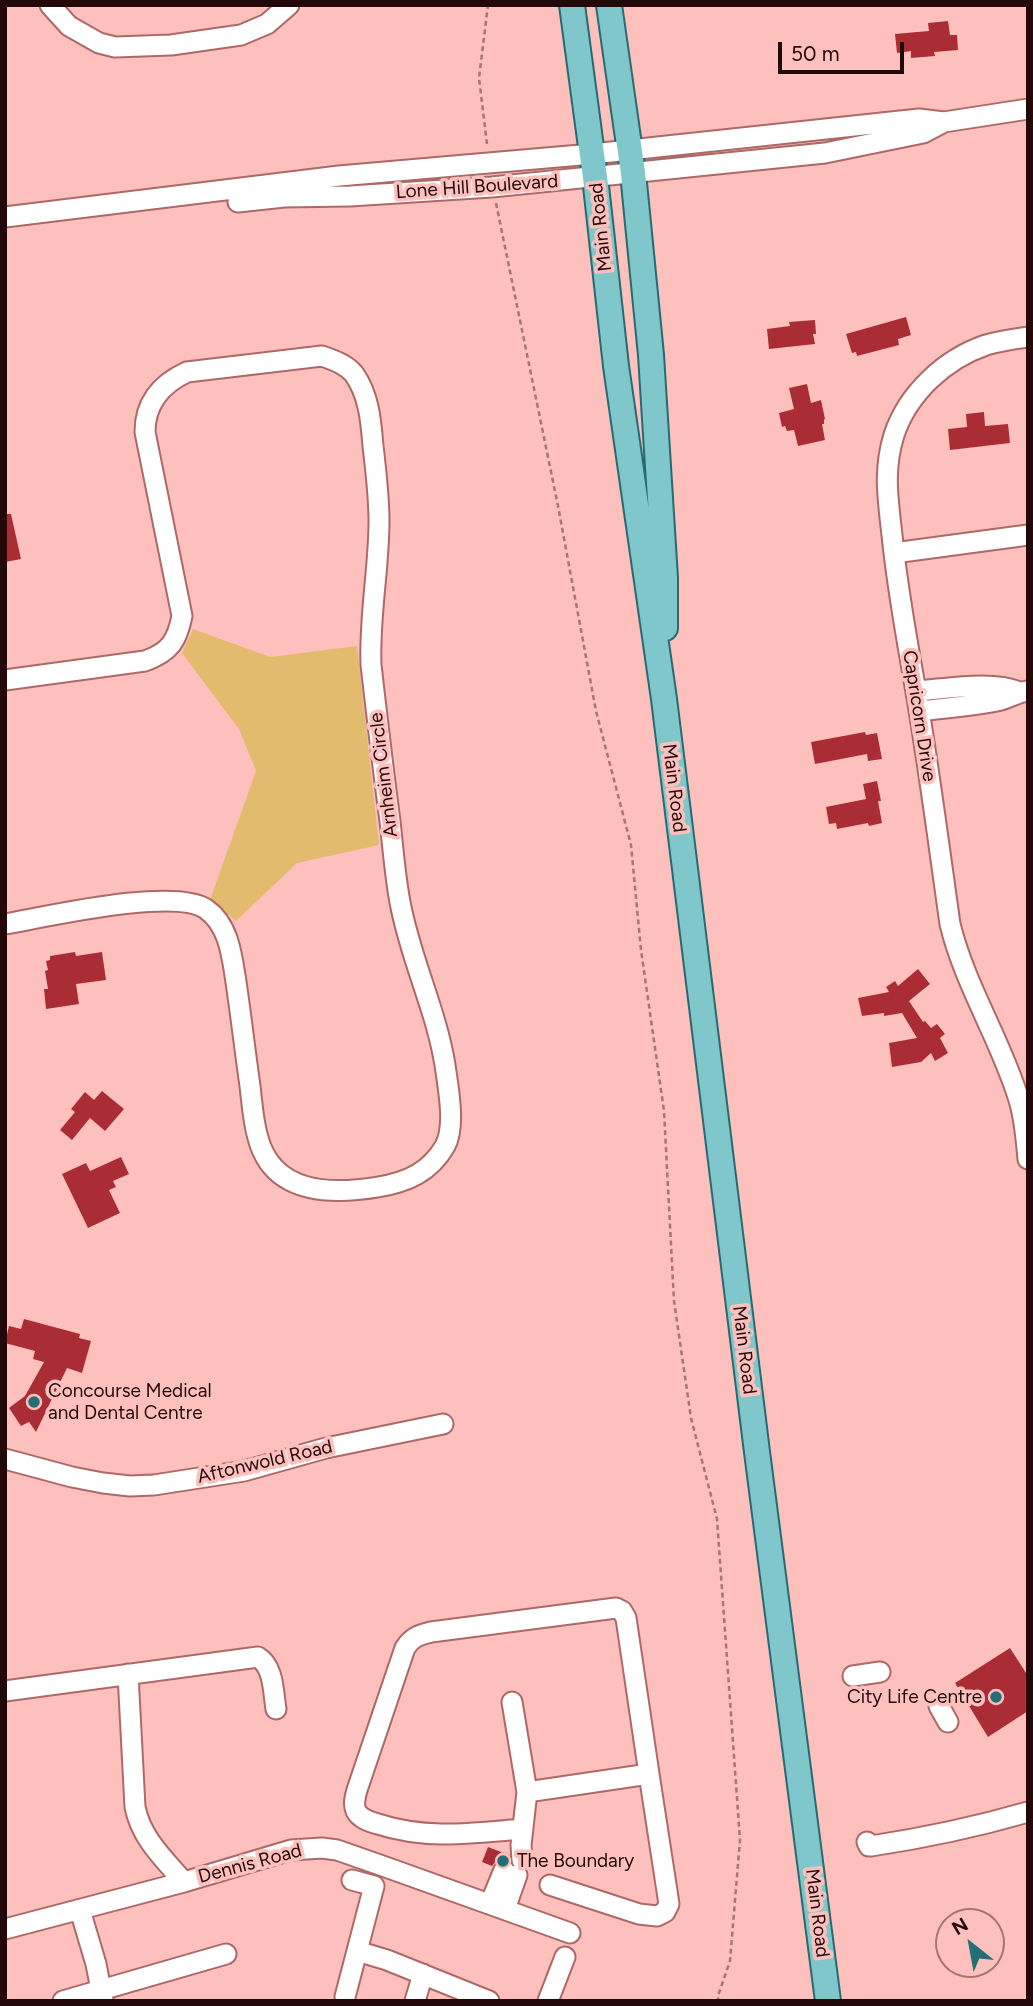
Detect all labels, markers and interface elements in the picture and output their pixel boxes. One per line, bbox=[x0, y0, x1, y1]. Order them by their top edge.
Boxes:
scale bar bbox=[781, 28, 907, 72]
text: 50 m bbox=[791, 41, 840, 66]
street label: Lone Hill Boulevard bbox=[395, 170, 559, 204]
street label: Main Road bbox=[585, 181, 617, 273]
street label: Capricorn Drive bbox=[897, 649, 941, 783]
street label: Arnheim Circle bbox=[365, 711, 403, 839]
street label: Main Road bbox=[657, 742, 691, 834]
street label: Main Road bbox=[727, 1304, 761, 1396]
place label: Concourse Medical and Dental Centre bbox=[48, 1380, 212, 1424]
marker: Concourse Medical and Dental Centre bbox=[26, 1394, 42, 1410]
street label: Aftonwold Road bbox=[195, 1435, 335, 1489]
place label: City Life Centre bbox=[847, 1686, 982, 1708]
marker: City Life Centre bbox=[988, 1689, 1004, 1705]
street label: Dennis Road bbox=[196, 1839, 304, 1889]
place label: The Boundary bbox=[517, 1850, 634, 1872]
marker: The Boundary bbox=[495, 1853, 511, 1869]
street label: Main Road bbox=[800, 1867, 834, 1959]
north arrow bbox=[935, 1908, 1005, 1978]
text: N bbox=[948, 1913, 972, 1940]

